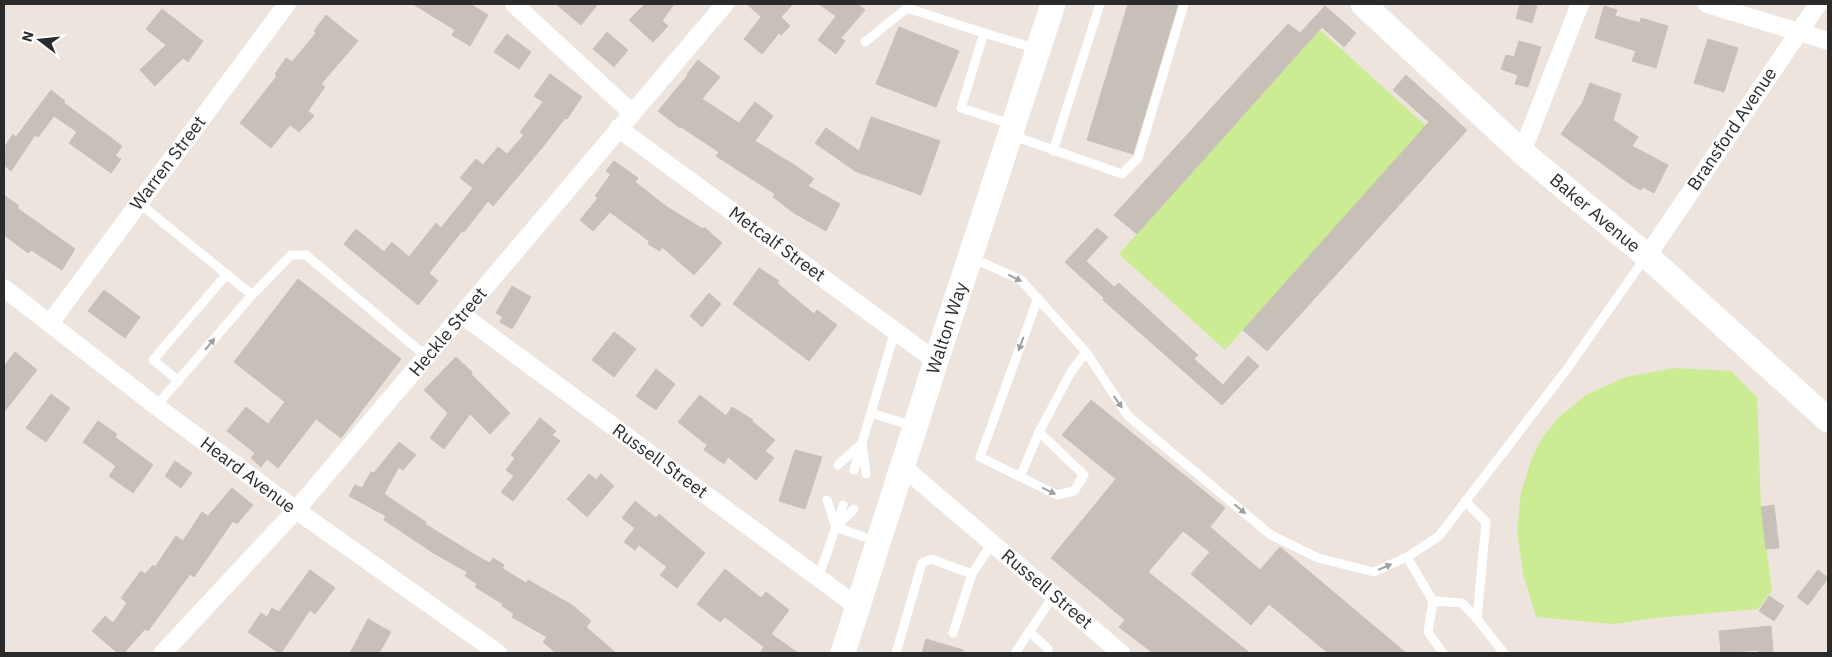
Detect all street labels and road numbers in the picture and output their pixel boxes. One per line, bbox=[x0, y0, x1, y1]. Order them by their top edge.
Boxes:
street label: Bransford Avenue bbox=[1682, 63, 1781, 195]
street label: Warren Street bbox=[125, 111, 211, 214]
street label: Baker Avenue bbox=[1545, 168, 1645, 257]
street label: Metcalf Street bbox=[725, 201, 830, 286]
street label: Walton Way bbox=[921, 279, 972, 377]
street label: Heckle Street bbox=[404, 282, 492, 381]
street label: Russell Street bbox=[608, 418, 713, 503]
street label: Heard Avenue bbox=[196, 431, 301, 518]
street label: Russell Street bbox=[997, 544, 1098, 634]

